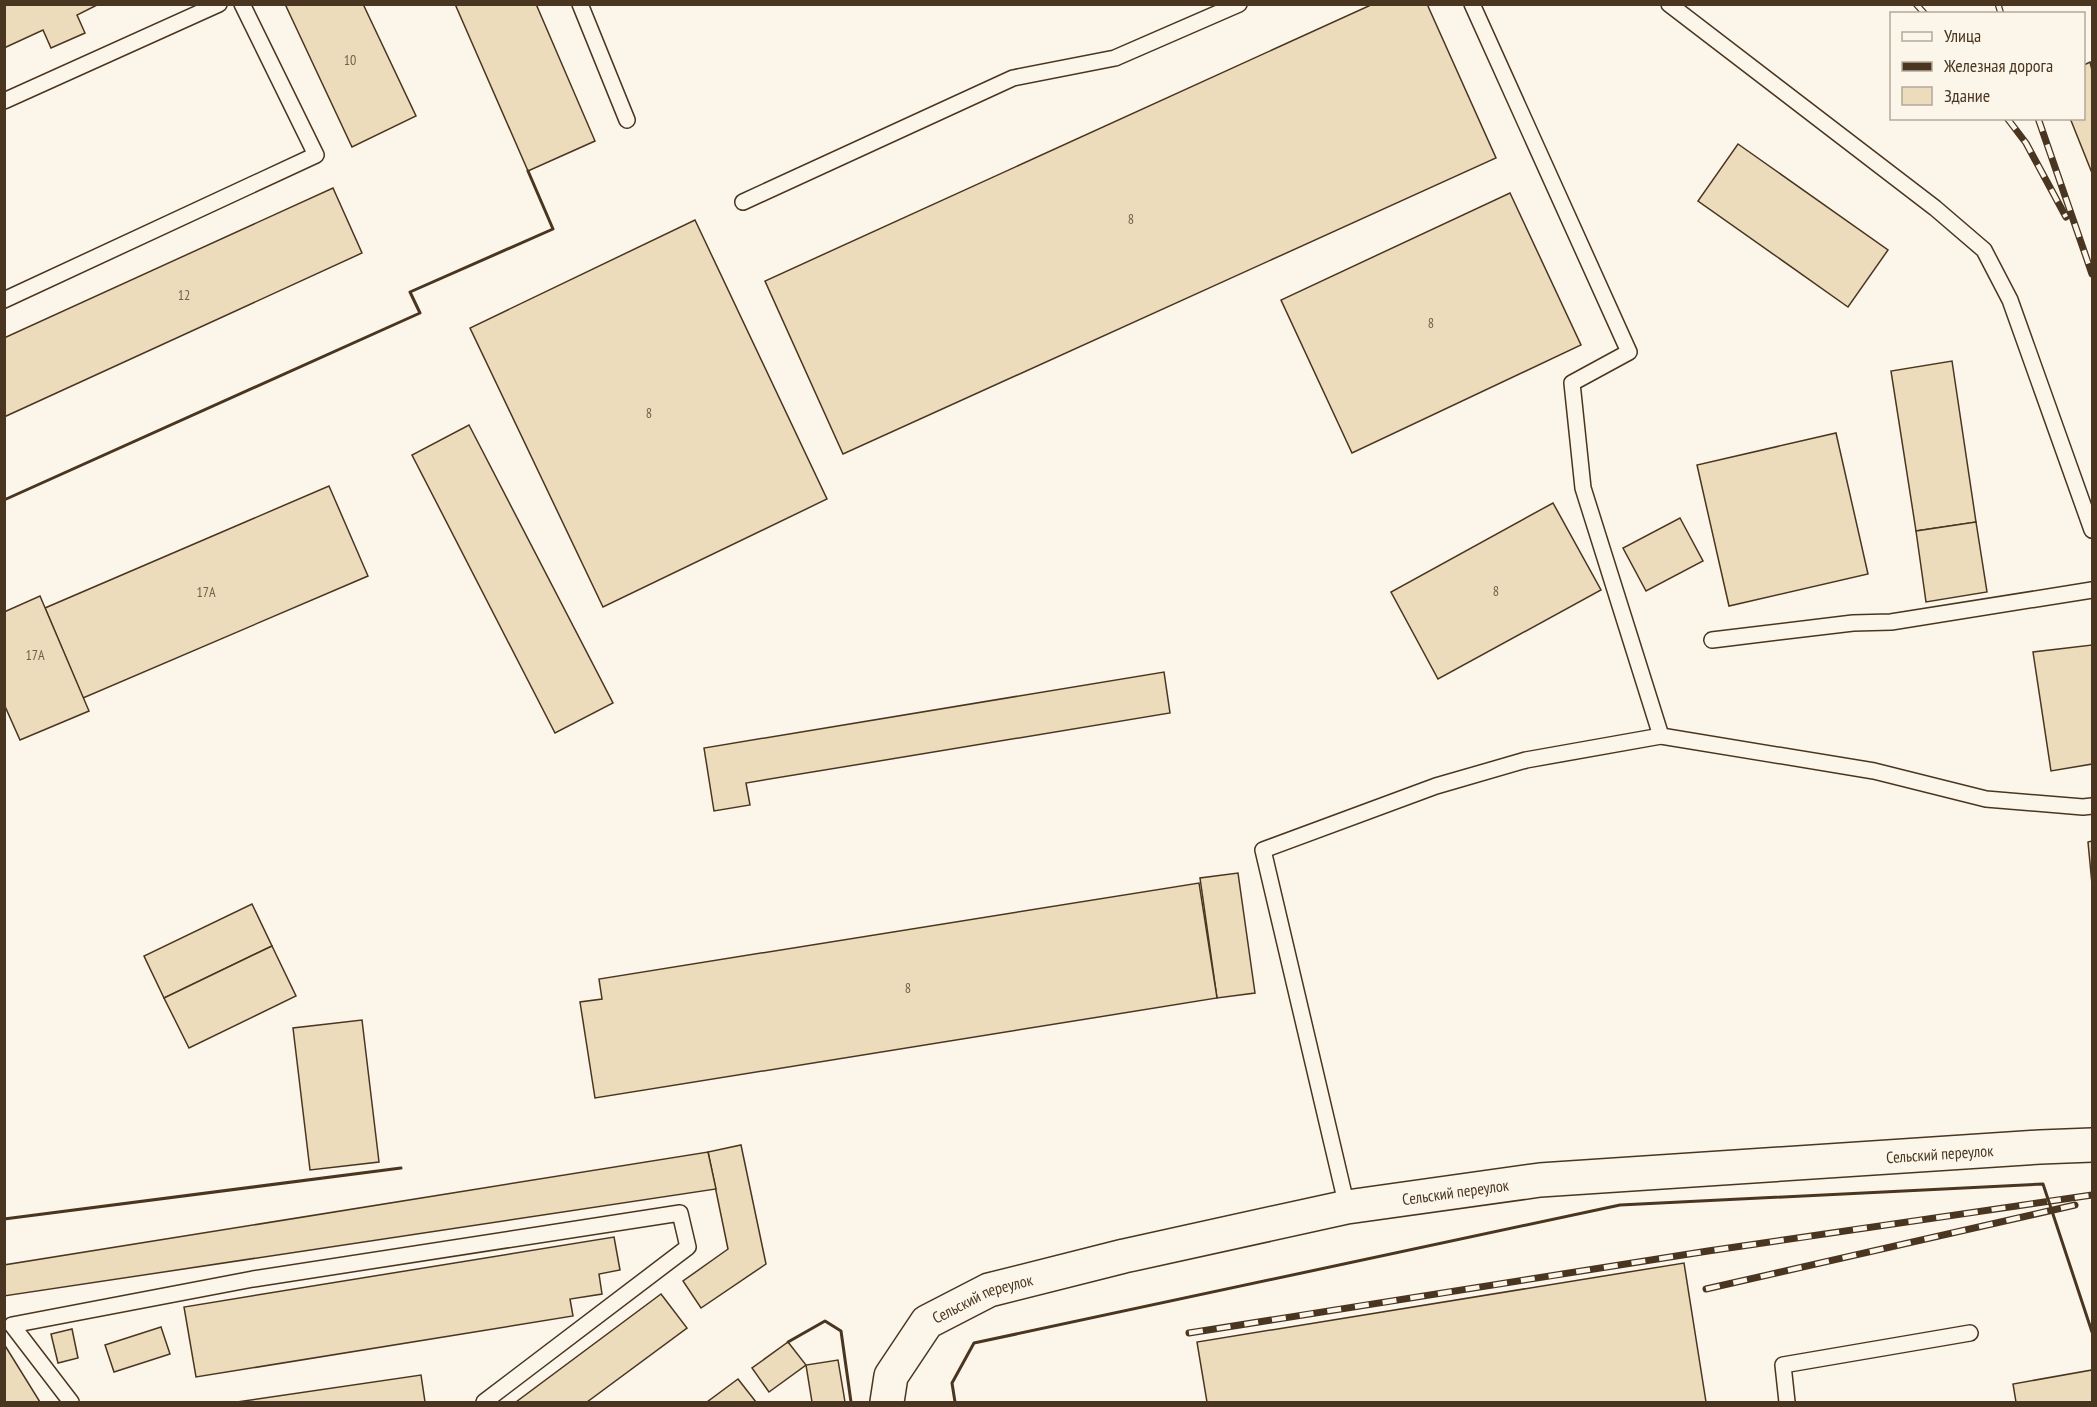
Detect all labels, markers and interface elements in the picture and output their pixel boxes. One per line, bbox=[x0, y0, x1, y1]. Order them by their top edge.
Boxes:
legend bbox=[1890, 12, 2085, 120]
text: Улица bbox=[1944, 24, 1981, 47]
house number: 10 bbox=[344, 51, 356, 69]
text: Железная дорога bbox=[1943, 54, 2053, 77]
text: Здание bbox=[1944, 84, 1990, 107]
house number: 8 bbox=[1128, 210, 1134, 228]
house number: 12 bbox=[178, 286, 190, 304]
house number: 8 bbox=[1428, 314, 1434, 332]
house number: 8 bbox=[646, 404, 652, 422]
house number: 8 bbox=[1493, 582, 1499, 600]
house number: 17А bbox=[196, 583, 216, 601]
house number: 17А bbox=[25, 646, 45, 664]
house number: 8 bbox=[905, 979, 911, 997]
street label: Сельский переулок bbox=[1886, 1140, 1995, 1167]
street label: Сельский переулок bbox=[1401, 1174, 1511, 1209]
street label: Сельский переулок bbox=[929, 1269, 1036, 1328]

